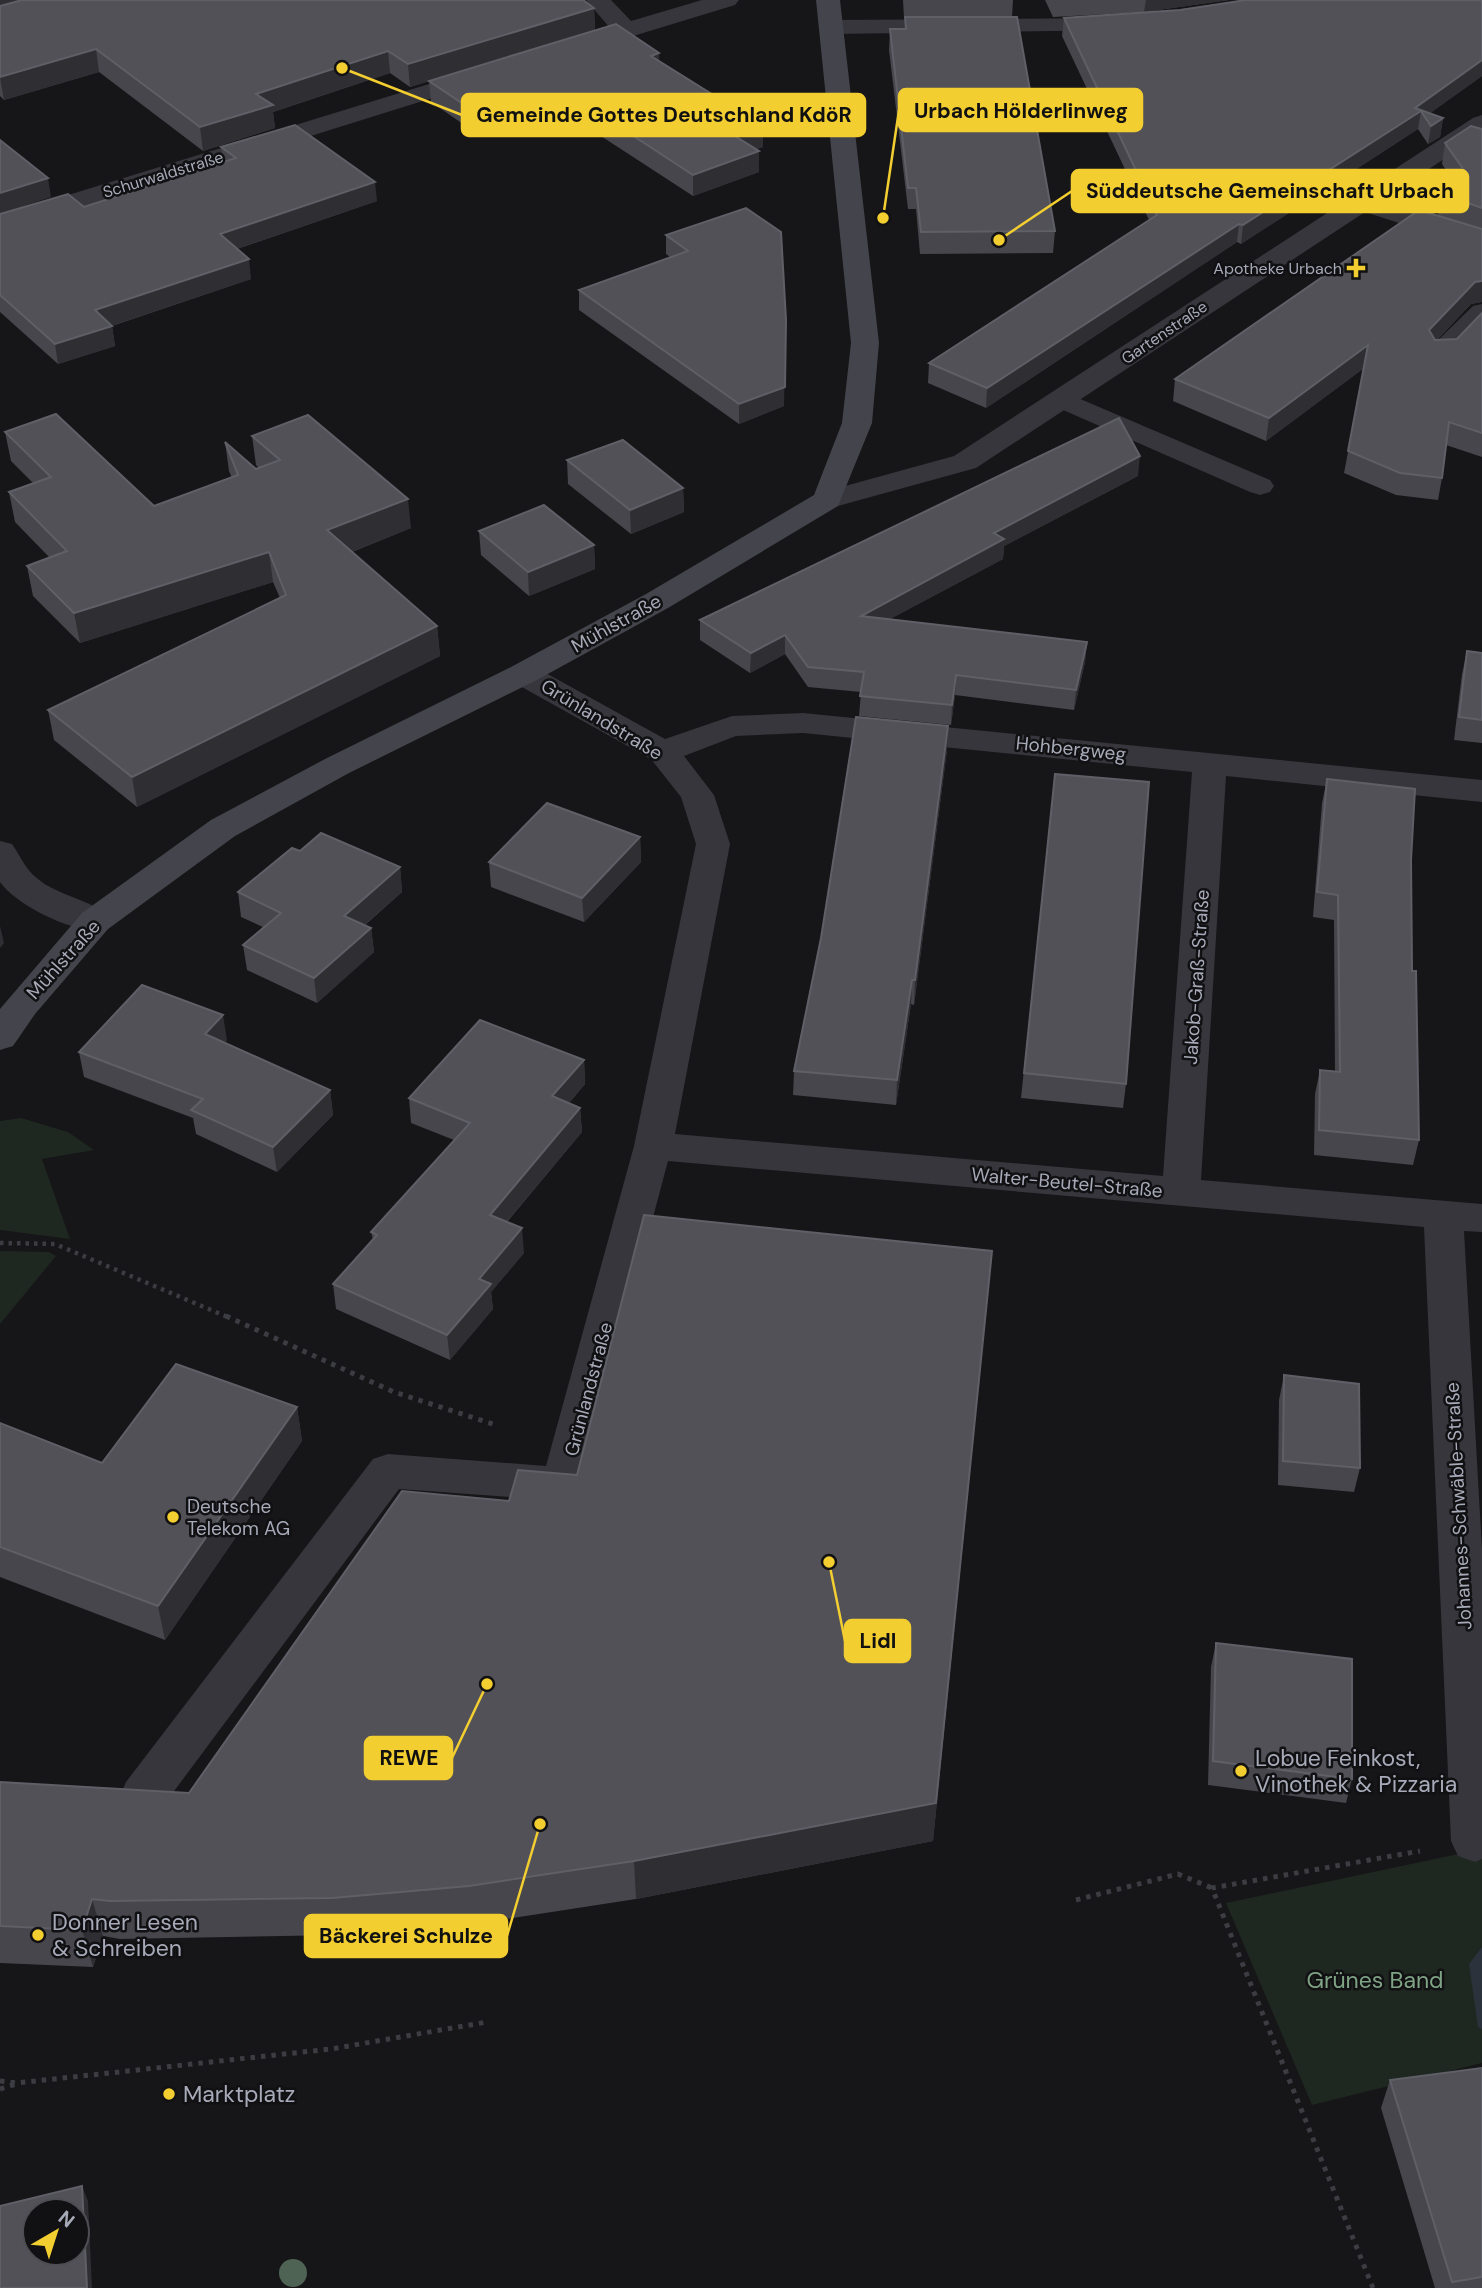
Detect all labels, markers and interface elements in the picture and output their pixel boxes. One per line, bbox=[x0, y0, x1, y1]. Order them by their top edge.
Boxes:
callout: Urbach Hölderlinweg bbox=[899, 89, 1142, 131]
callout: Gemeinde Gottes Deutschland KdöR bbox=[462, 94, 865, 136]
text: Urbach Hölderlinweg bbox=[914, 97, 1128, 125]
text: Gemeinde Gottes Deutschland KdöR bbox=[476, 101, 852, 129]
street label: Schurwaldstraße bbox=[100, 146, 226, 203]
callout: Süddeutsche Gemeinschaft Urbach bbox=[1072, 170, 1468, 212]
text: Süddeutsche Gemeinschaft Urbach bbox=[1086, 177, 1454, 205]
place label: Apotheke Urbach bbox=[1213, 258, 1342, 279]
marker: Apotheke Urbach bbox=[1348, 260, 1364, 276]
street label: Gartenstraße bbox=[1117, 296, 1211, 369]
street label: Mühlstraße bbox=[567, 588, 666, 658]
street label: Grünlandstraße bbox=[536, 673, 667, 766]
street label: Hohbergweg bbox=[1015, 730, 1128, 767]
street label: Jakob-Graß-Straße bbox=[1178, 889, 1215, 1066]
street label: Mühlstraße bbox=[21, 914, 106, 1005]
street label: Walter-Beutel-Straße bbox=[970, 1162, 1164, 1203]
street label: Grünlandstraße bbox=[559, 1319, 618, 1459]
street label: Johannes-Schwäble-Straße bbox=[1440, 1382, 1477, 1630]
place label: Deutsche Telekom AG bbox=[187, 1494, 290, 1541]
marker: Deutsche Telekom AG bbox=[165, 1509, 181, 1525]
callout: Lidl bbox=[845, 1620, 910, 1662]
text: Lidl bbox=[860, 1627, 896, 1655]
callout: REWE bbox=[365, 1737, 452, 1779]
place label: Lobue Feinkost, Vinothek & Pizzaria bbox=[1255, 1743, 1457, 1799]
text: REWE bbox=[379, 1744, 439, 1772]
marker: Lobue Feinkost, Vinothek & Pizzaria bbox=[1233, 1763, 1249, 1779]
place label: Donner Lesen & Schreiben bbox=[52, 1907, 198, 1963]
callout: Bäckerei Schulze bbox=[305, 1915, 507, 1957]
text: Bäckerei Schulze bbox=[319, 1922, 493, 1950]
marker: Donner Lesen & Schreiben bbox=[30, 1927, 46, 1943]
park label: Grünes Band bbox=[1306, 1965, 1444, 1995]
place label: Marktplatz bbox=[183, 2079, 295, 2109]
marker: Marktplatz bbox=[161, 2086, 177, 2102]
north arrow bbox=[21, 2197, 91, 2267]
text: N bbox=[53, 2205, 80, 2233]

